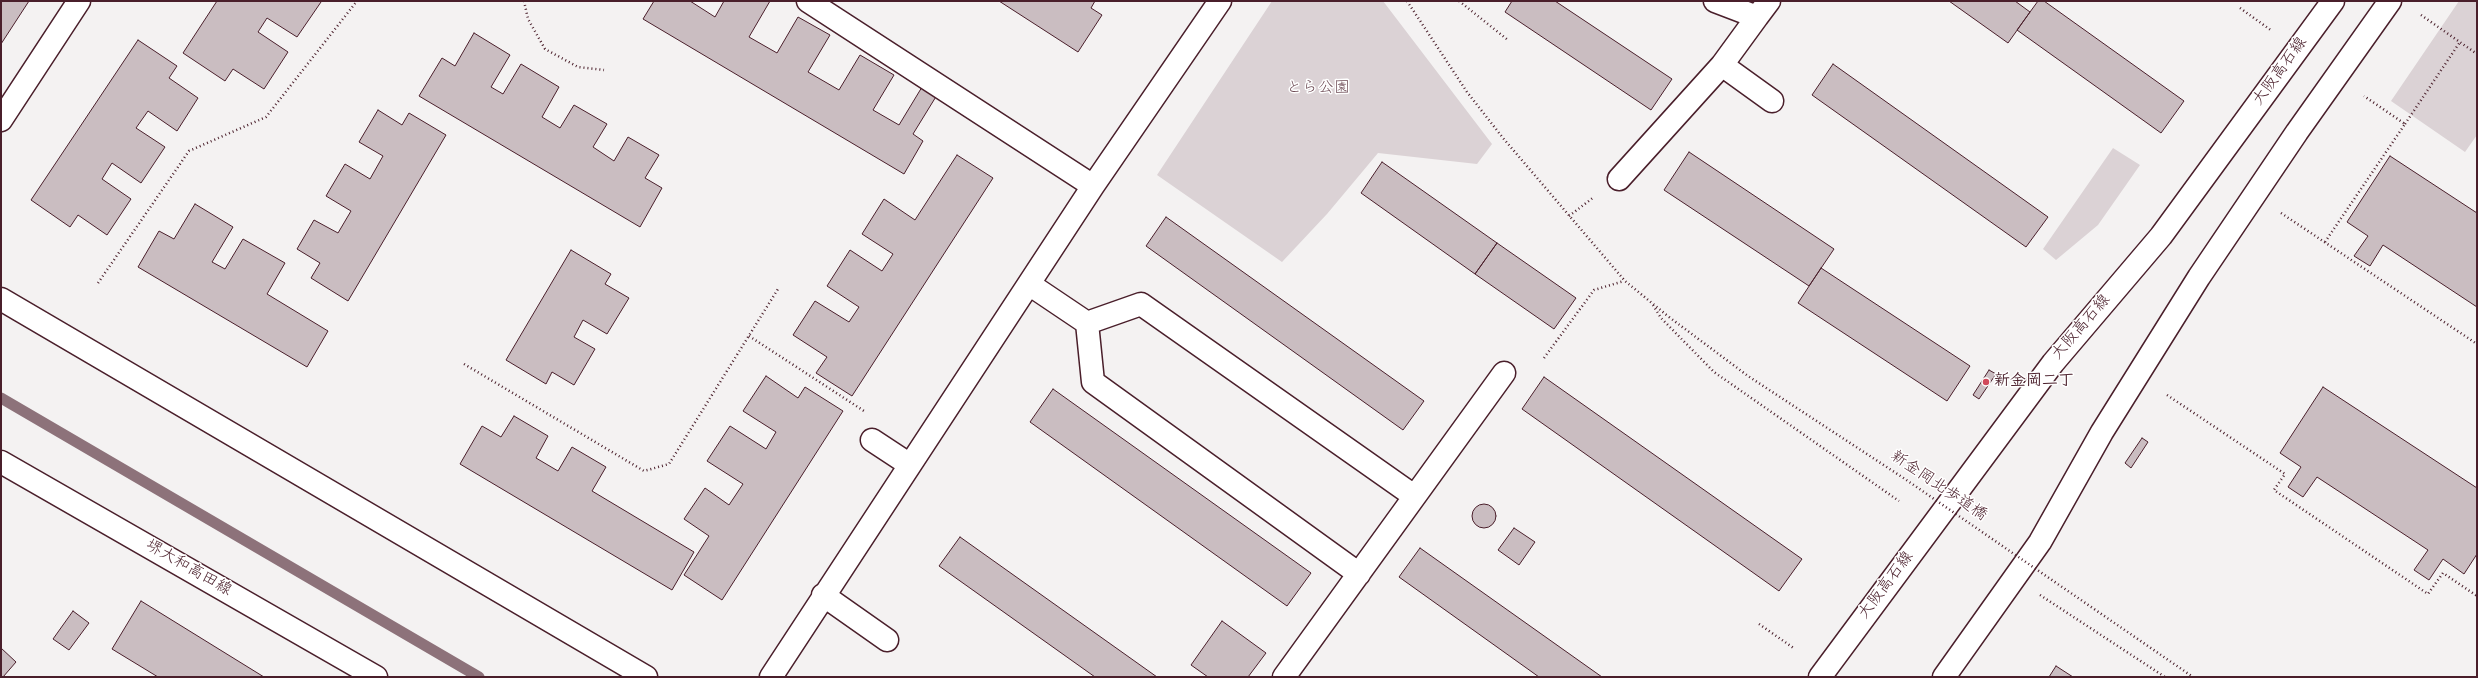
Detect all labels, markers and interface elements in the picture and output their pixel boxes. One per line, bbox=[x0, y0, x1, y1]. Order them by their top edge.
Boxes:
street label: 大阪高石線 bbox=[2250, 34, 2312, 110]
park label: とら公園 bbox=[1286, 79, 1350, 99]
street label: 大阪高石線 bbox=[2049, 292, 2115, 364]
place label: 新金岡二丁 bbox=[1994, 372, 2074, 392]
marker: 新金岡二丁 bbox=[1981, 377, 1991, 387]
street label: 新金岡北歩道橋 bbox=[1886, 448, 1990, 526]
street label: 堺大和高田線 bbox=[142, 537, 234, 601]
street label: 大阪高石線 bbox=[1855, 548, 1919, 624]

